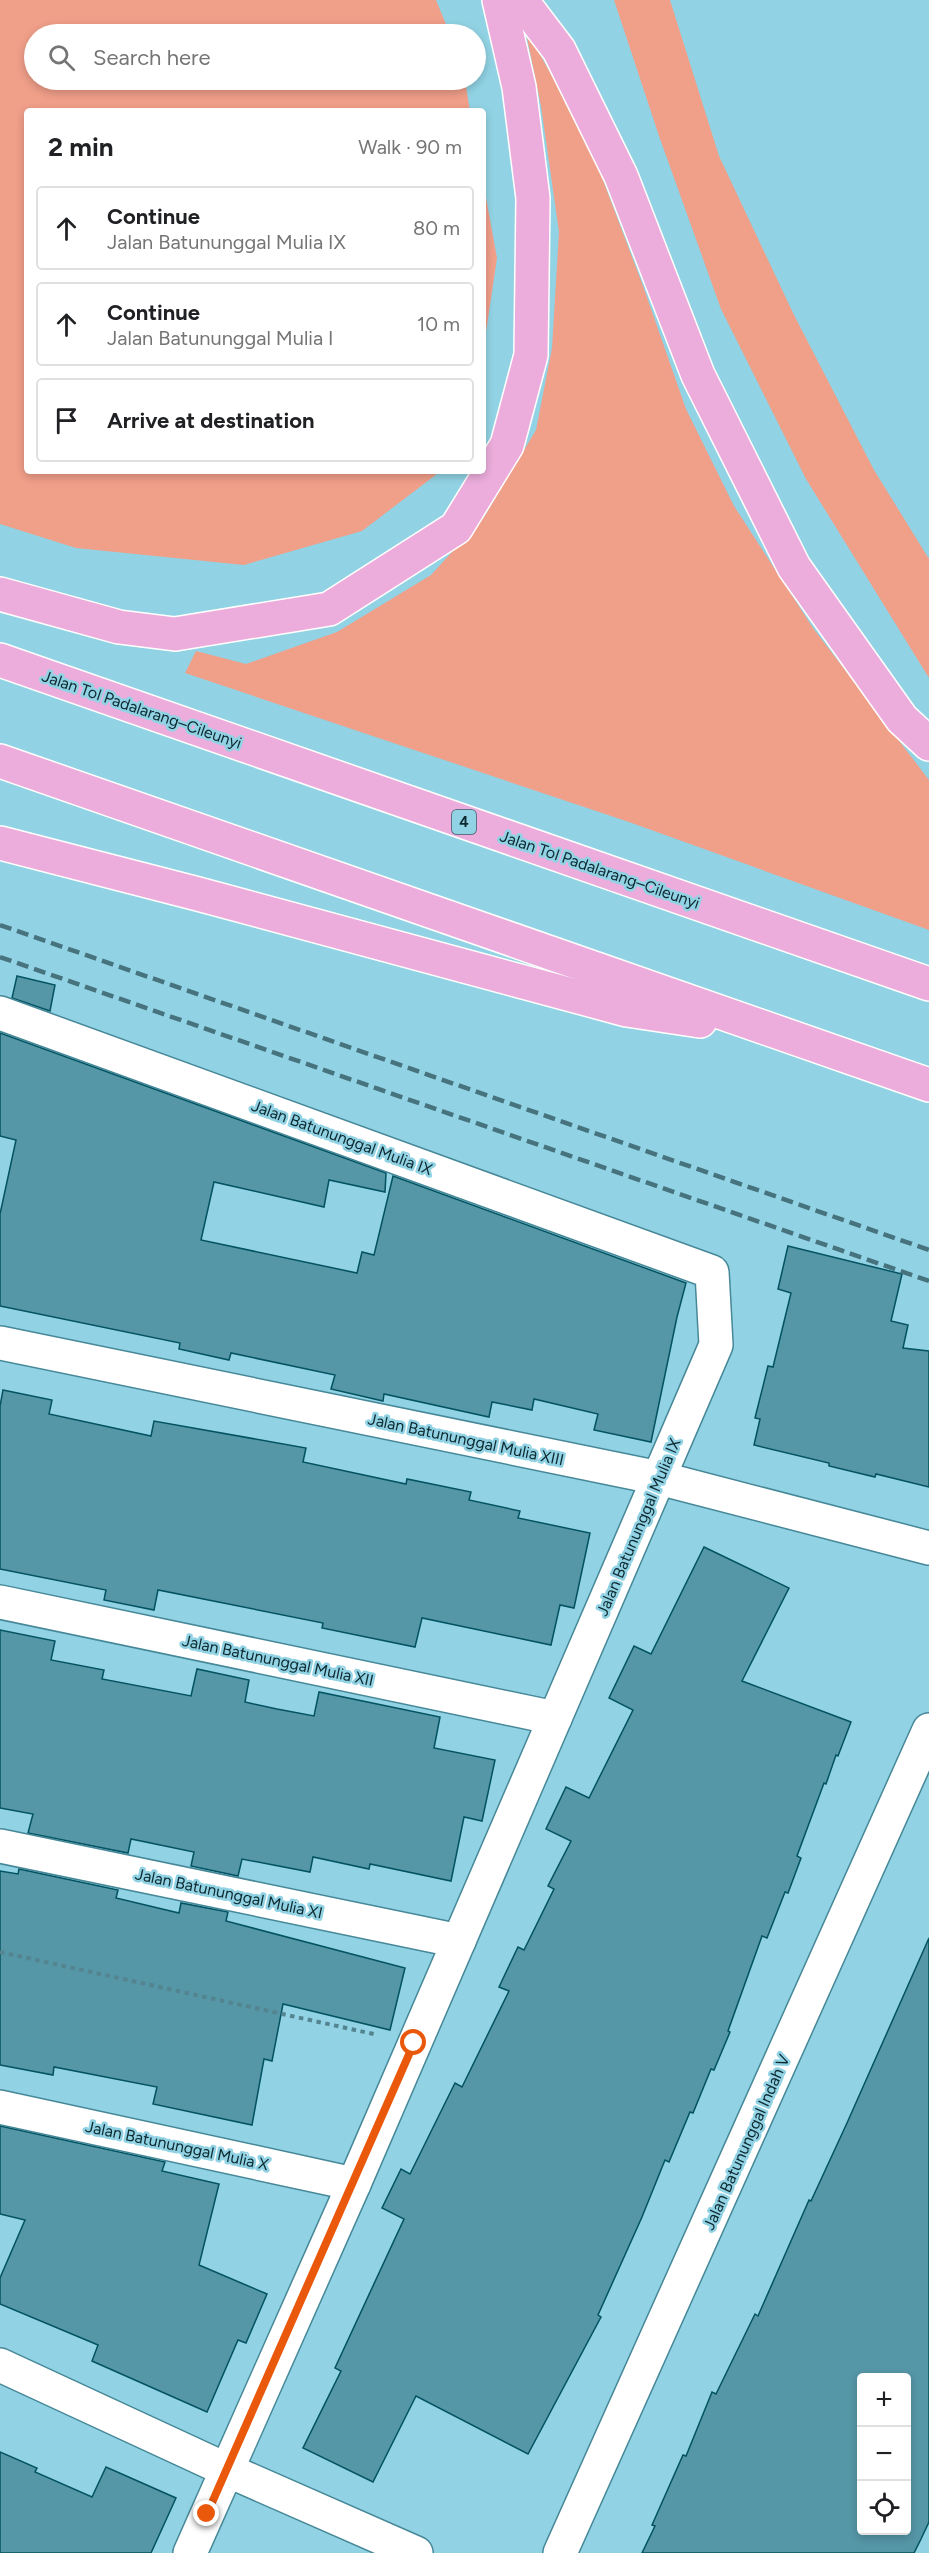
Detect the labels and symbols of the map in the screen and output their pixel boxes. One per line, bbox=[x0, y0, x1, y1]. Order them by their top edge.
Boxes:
street label: Jalan Tol Padalarang–Cileunyi bbox=[39, 666, 244, 753]
road number: 4 bbox=[452, 810, 476, 834]
street label: Jalan Tol Padalarang–Cileunyi bbox=[497, 826, 702, 913]
street label: Jalan Batununggal Mulia IX bbox=[249, 1096, 435, 1179]
street label: Jalan Batununggal Mulia XIII bbox=[366, 1409, 566, 1470]
street label: Jalan Batununggal Mulia IX bbox=[592, 1435, 685, 1619]
street label: Jalan Batununggal Mulia XII bbox=[180, 1631, 375, 1690]
street label: Jalan Batununggal Mulia XI bbox=[133, 1864, 324, 1923]
route start bbox=[400, 2029, 426, 2055]
street label: Jalan Batununggal Indah V bbox=[699, 2052, 794, 2233]
street label: Jalan Batununggal Mulia X bbox=[84, 2117, 270, 2174]
route end bbox=[193, 2500, 219, 2526]

